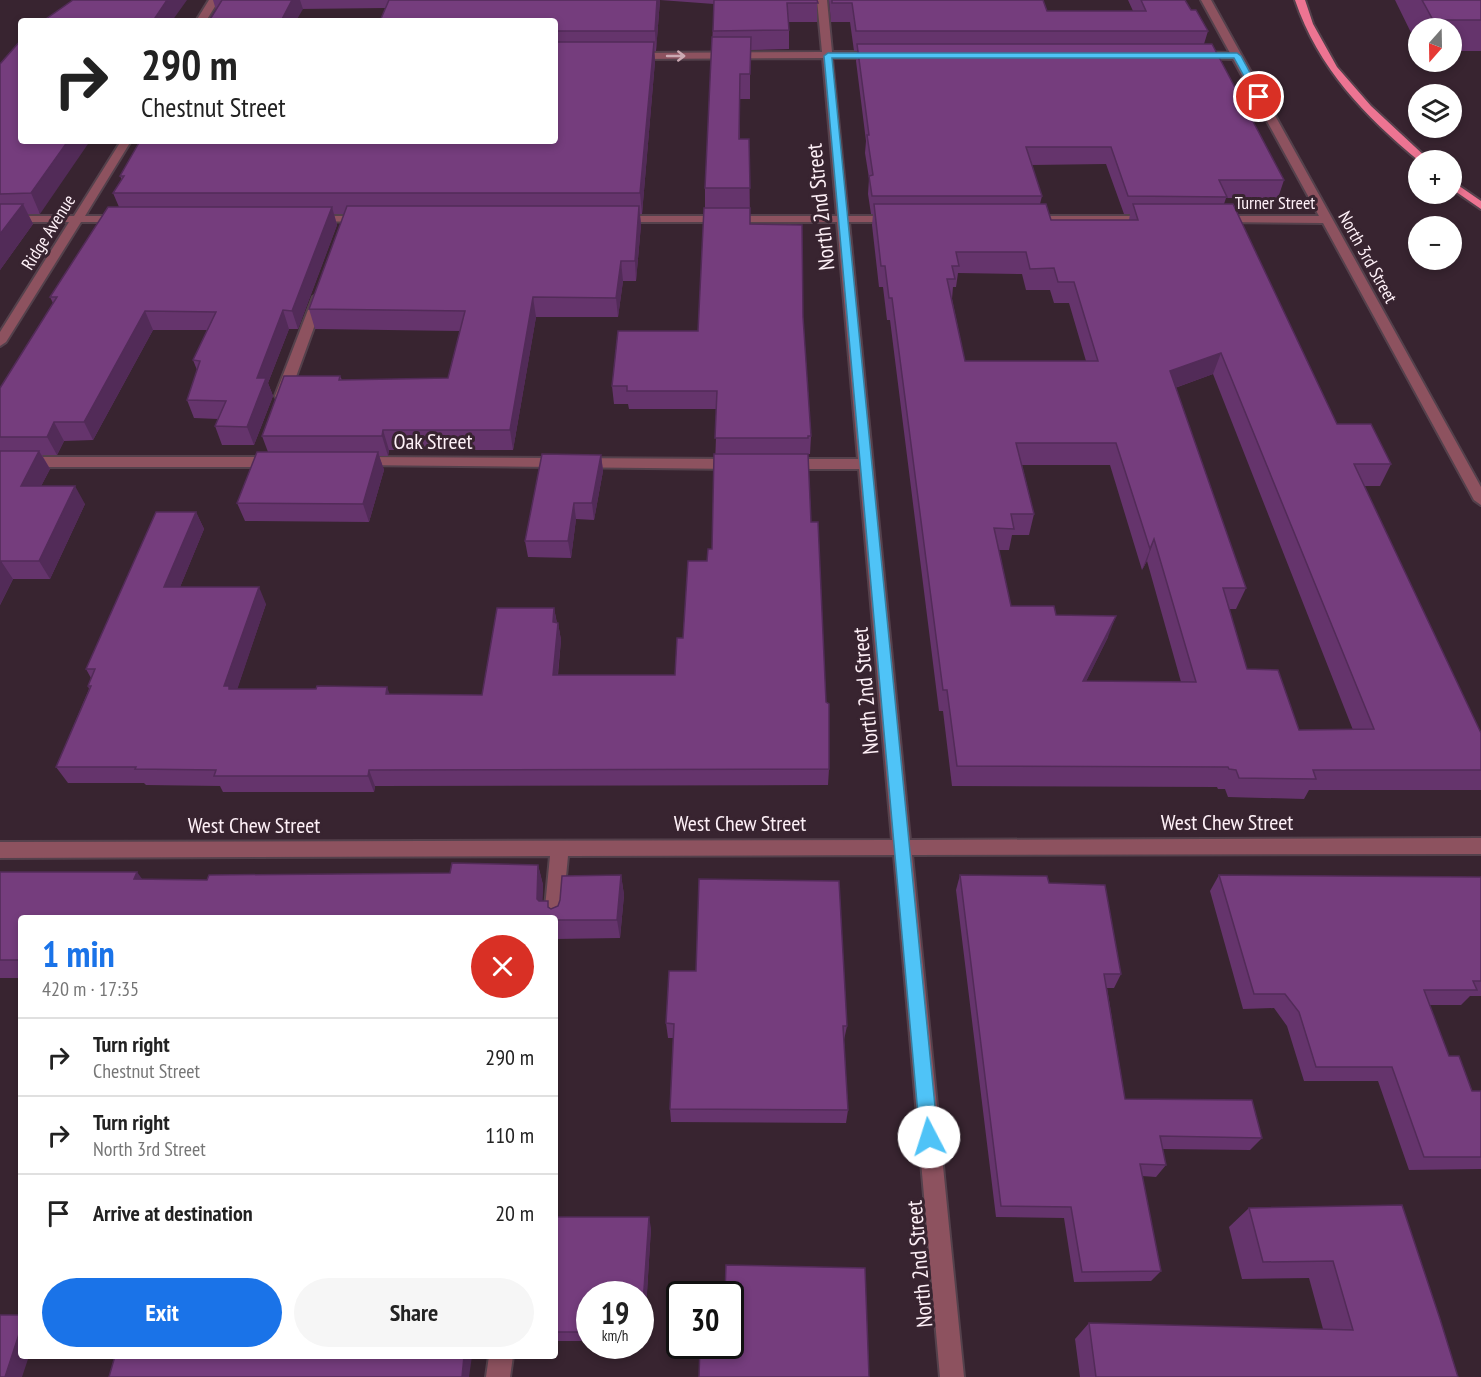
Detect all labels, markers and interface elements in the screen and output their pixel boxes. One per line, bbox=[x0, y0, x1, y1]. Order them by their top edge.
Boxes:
north arrow bbox=[1408, 18, 1462, 72]
map controls bbox=[1408, 18, 1462, 270]
text: 290 m bbox=[141, 37, 238, 92]
icon: right bbox=[42, 42, 120, 120]
one-way arrow bbox=[666, 50, 686, 62]
pin bbox=[1233, 71, 1284, 122]
icon: arrive bbox=[1242, 80, 1275, 113]
button: layers bbox=[1408, 84, 1462, 138]
text: Chestnut Street bbox=[141, 90, 286, 124]
street label: North 2nd Street bbox=[799, 142, 841, 272]
button: + bbox=[1408, 150, 1462, 204]
street label: Ridge Avenue bbox=[16, 190, 80, 274]
street label: Turner Street bbox=[1235, 191, 1315, 214]
street label: North 3rd Street bbox=[1333, 207, 1403, 307]
button: − bbox=[1408, 216, 1462, 270]
street label: Oak Street bbox=[393, 427, 473, 455]
street label: North 2nd Street bbox=[845, 626, 885, 756]
street label: West Chew Street bbox=[1161, 808, 1293, 836]
street label: West Chew Street bbox=[674, 809, 806, 837]
street label: West Chew Street bbox=[188, 811, 320, 839]
text: 1 min bbox=[42, 930, 115, 977]
button: close bbox=[471, 935, 534, 998]
text: 420 m · 17:35 bbox=[42, 976, 139, 1002]
text: Turn right bbox=[93, 1030, 170, 1058]
icon: right bbox=[42, 1041, 75, 1074]
text: 290 m bbox=[485, 1043, 534, 1071]
text: Chestnut Street bbox=[93, 1058, 200, 1084]
position arrow bbox=[897, 1105, 961, 1169]
text: Turn right bbox=[93, 1108, 170, 1136]
icon: right bbox=[42, 1119, 75, 1152]
text: 110 m bbox=[485, 1121, 534, 1149]
text: North 3rd Street bbox=[93, 1136, 206, 1162]
icon: arrive bbox=[42, 1197, 75, 1230]
text: Arrive at destination bbox=[93, 1199, 253, 1227]
text: 20 m bbox=[495, 1199, 534, 1227]
street label: North 2nd Street bbox=[899, 1199, 939, 1329]
button: Exit bbox=[42, 1278, 282, 1347]
button: Share bbox=[294, 1278, 534, 1347]
speed limit sign: 30 bbox=[666, 1281, 744, 1359]
text: 19 bbox=[601, 1293, 629, 1332]
text: km/h bbox=[602, 1326, 628, 1345]

